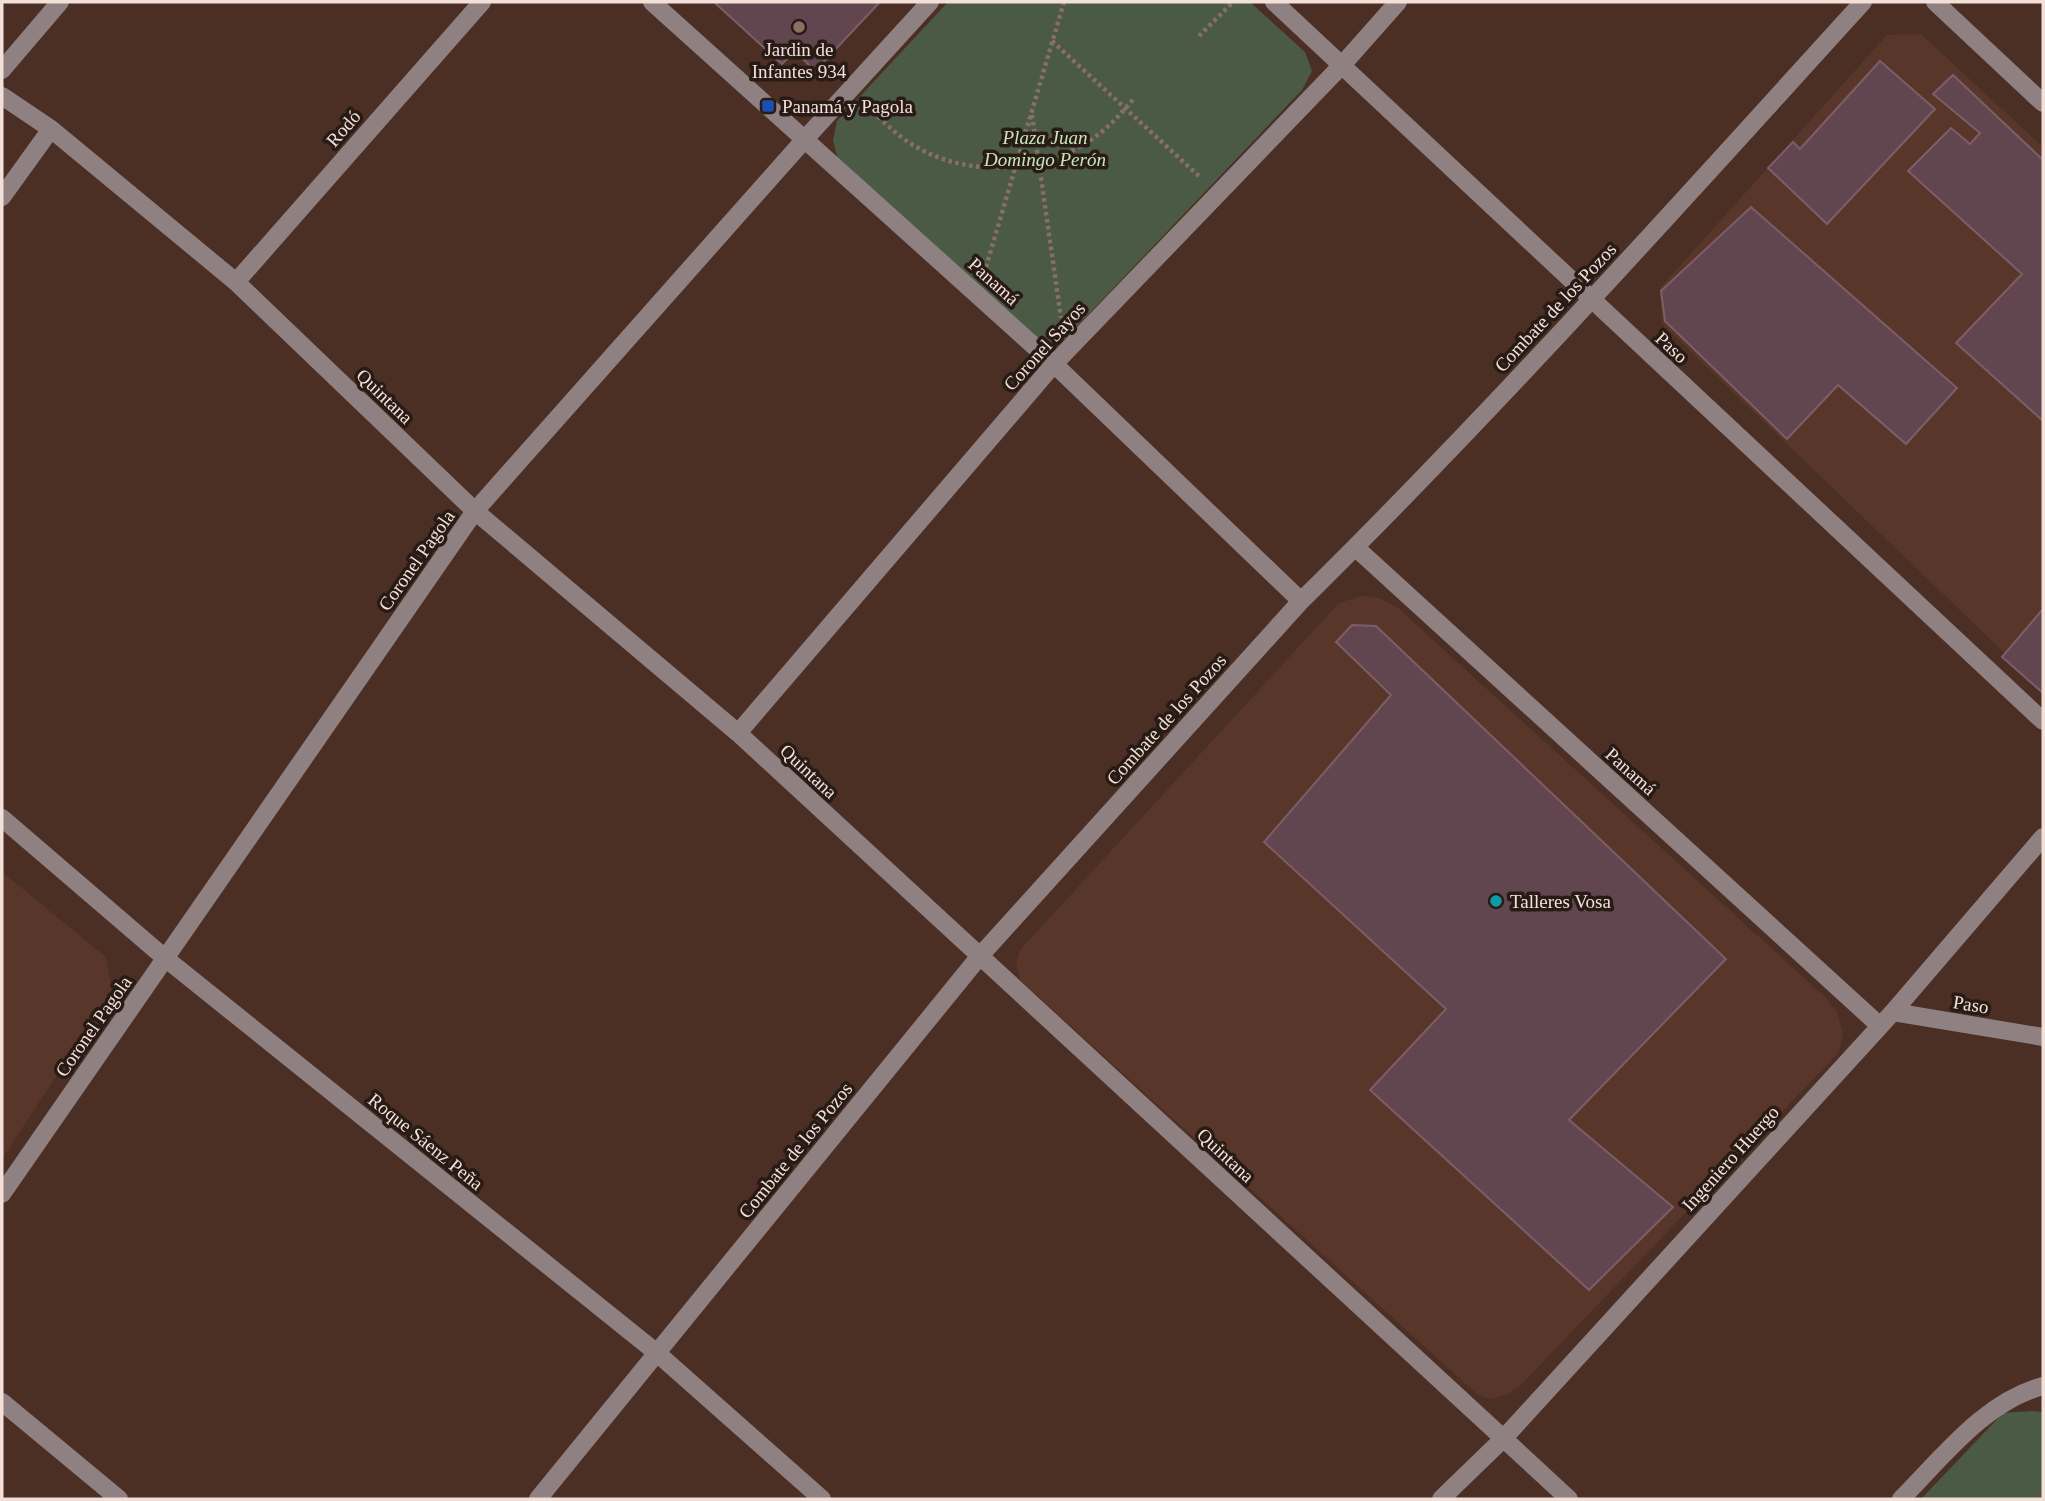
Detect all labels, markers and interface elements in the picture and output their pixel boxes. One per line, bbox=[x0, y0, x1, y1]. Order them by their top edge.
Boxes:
marker: Jardin de Infantes 934 bbox=[791, 19, 807, 35]
place label: Jardin de Infantes 934 bbox=[752, 39, 847, 82]
place label: Panamá y Pagola bbox=[782, 96, 913, 117]
marker: Panamá y Pagola bbox=[760, 98, 776, 114]
street label: Rodó bbox=[322, 106, 365, 151]
park label: Plaza Juan Domingo Perón bbox=[983, 127, 1106, 170]
street label: Combate de los Pozos bbox=[1490, 239, 1620, 376]
street label: Panamá bbox=[964, 253, 1023, 310]
street label: Coronel Sayos bbox=[999, 298, 1089, 395]
street label: Paso bbox=[1651, 327, 1692, 367]
street label: Quintana bbox=[352, 365, 417, 428]
street label: Coronel Pagola bbox=[374, 506, 459, 615]
street label: Combate de los Pozos bbox=[1102, 650, 1231, 789]
street label: Quintana bbox=[776, 740, 842, 803]
street label: Panamá bbox=[1601, 743, 1660, 800]
place label: Talleres Vosa bbox=[1510, 891, 1611, 912]
marker: Talleres Vosa bbox=[1488, 893, 1504, 909]
street label: Coronel Pagola bbox=[51, 972, 136, 1081]
street label: Paso bbox=[1952, 991, 1990, 1018]
street label: Combate de los Pozos bbox=[734, 1078, 857, 1222]
street label: Roque Sáenz Peña bbox=[364, 1089, 488, 1194]
street label: Ingeniero Huergo bbox=[1678, 1101, 1783, 1215]
street label: Quintana bbox=[1193, 1124, 1259, 1187]

